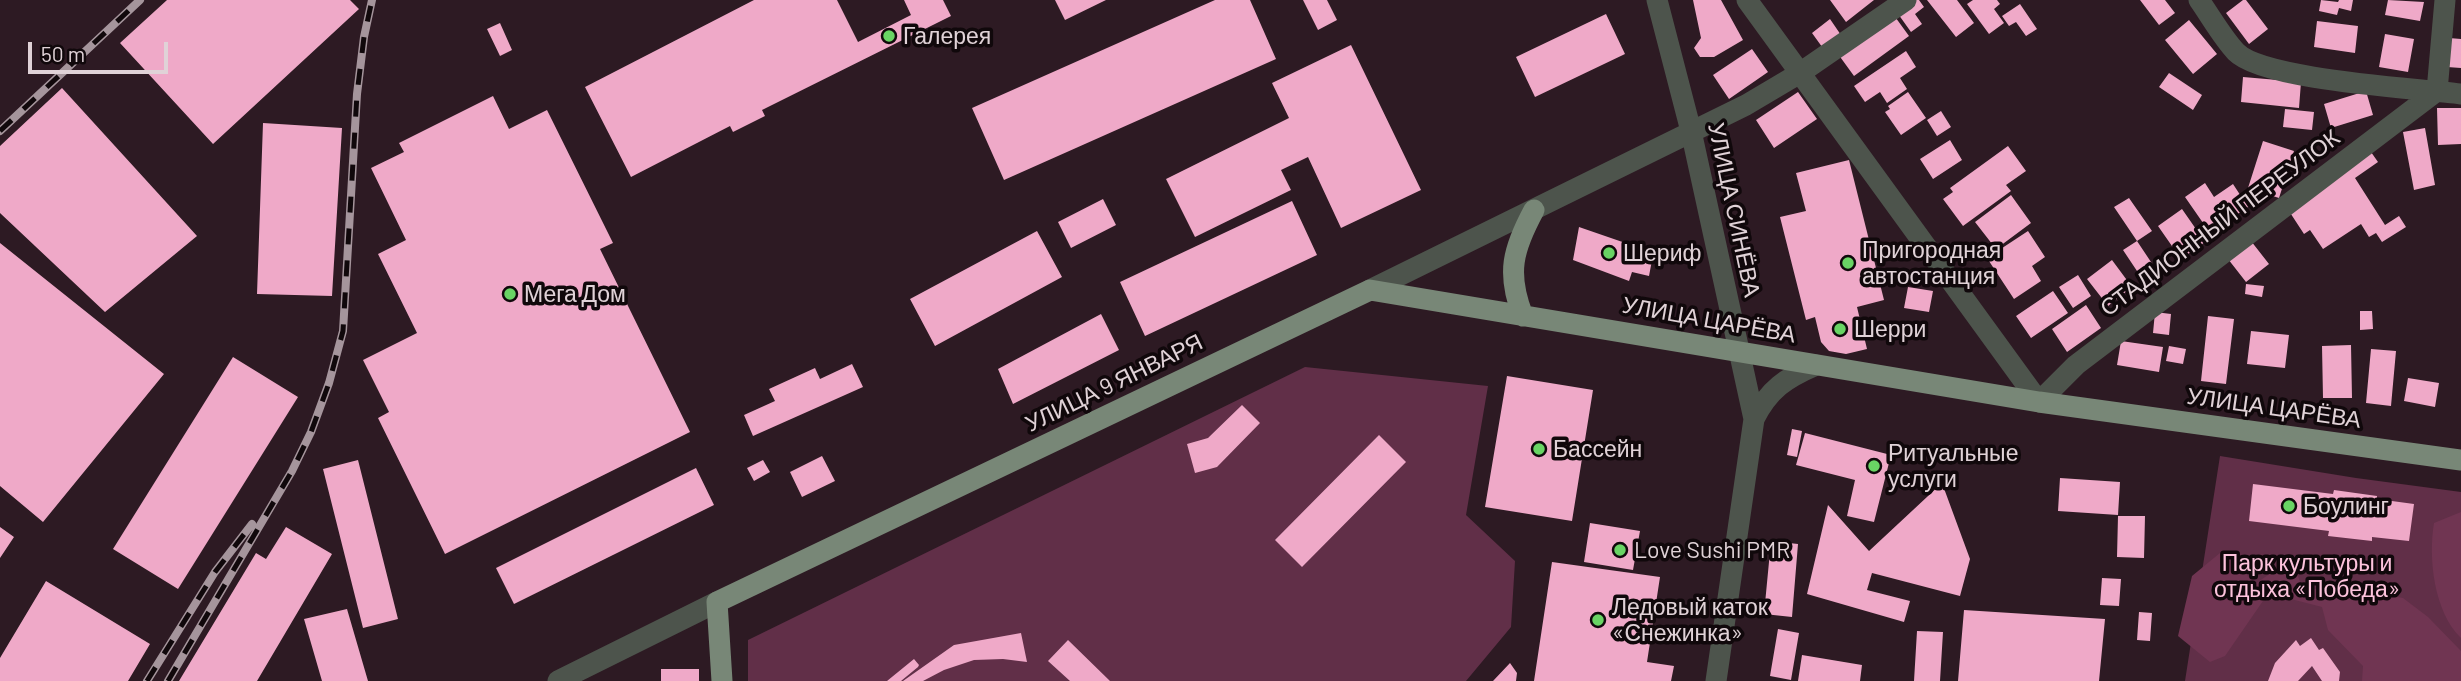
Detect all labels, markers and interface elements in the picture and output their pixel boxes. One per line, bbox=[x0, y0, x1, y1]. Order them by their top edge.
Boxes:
place label: Галерея bbox=[903, 22, 991, 50]
scale bar bbox=[32, 28, 172, 72]
marker: Галерея bbox=[881, 28, 897, 44]
text: 50 m bbox=[41, 41, 85, 66]
street label: УЛИЦА СИНЁВА bbox=[1702, 120, 1766, 300]
street label: СТАДИОННЫЙ ПЕРЕУЛОК bbox=[2095, 124, 2345, 322]
place label: Пригородная автостанция bbox=[1862, 236, 2001, 290]
place label: Шериф bbox=[1623, 239, 1701, 267]
marker: Шериф bbox=[1601, 245, 1617, 261]
marker: Пригородная автостанция bbox=[1840, 255, 1856, 271]
place label: Мега Дом bbox=[524, 280, 626, 308]
marker: Мега Дом bbox=[502, 286, 518, 302]
street label: УЛИЦА ЦАРЁВА bbox=[1620, 291, 1798, 349]
place label: Шерри bbox=[1854, 315, 1926, 343]
marker: Шерри bbox=[1832, 321, 1848, 337]
street label: УЛИЦА 9 ЯНВАРЯ bbox=[1021, 328, 1207, 438]
street label: УЛИЦА ЦАРЁВА bbox=[2185, 382, 2363, 434]
place label: Бассейн bbox=[1553, 435, 1642, 463]
place label: Ритуальные услуги bbox=[1888, 439, 2018, 493]
marker: Бассейн bbox=[1531, 441, 1547, 457]
marker: Ритуальные услуги bbox=[1866, 458, 1882, 474]
place label: Боулинг bbox=[2303, 492, 2389, 520]
marker: Боулинг bbox=[2281, 498, 2297, 514]
place label: Love Sushi PMR bbox=[1634, 536, 1790, 564]
marker: Love Sushi PMR bbox=[1612, 542, 1628, 558]
park label: Парк культуры и отдыха «Победа» bbox=[2214, 549, 2400, 603]
place label: Ледовый каток «Снежинка» bbox=[1612, 593, 1768, 647]
marker: Ледовый каток «Снежинка» bbox=[1590, 612, 1606, 628]

